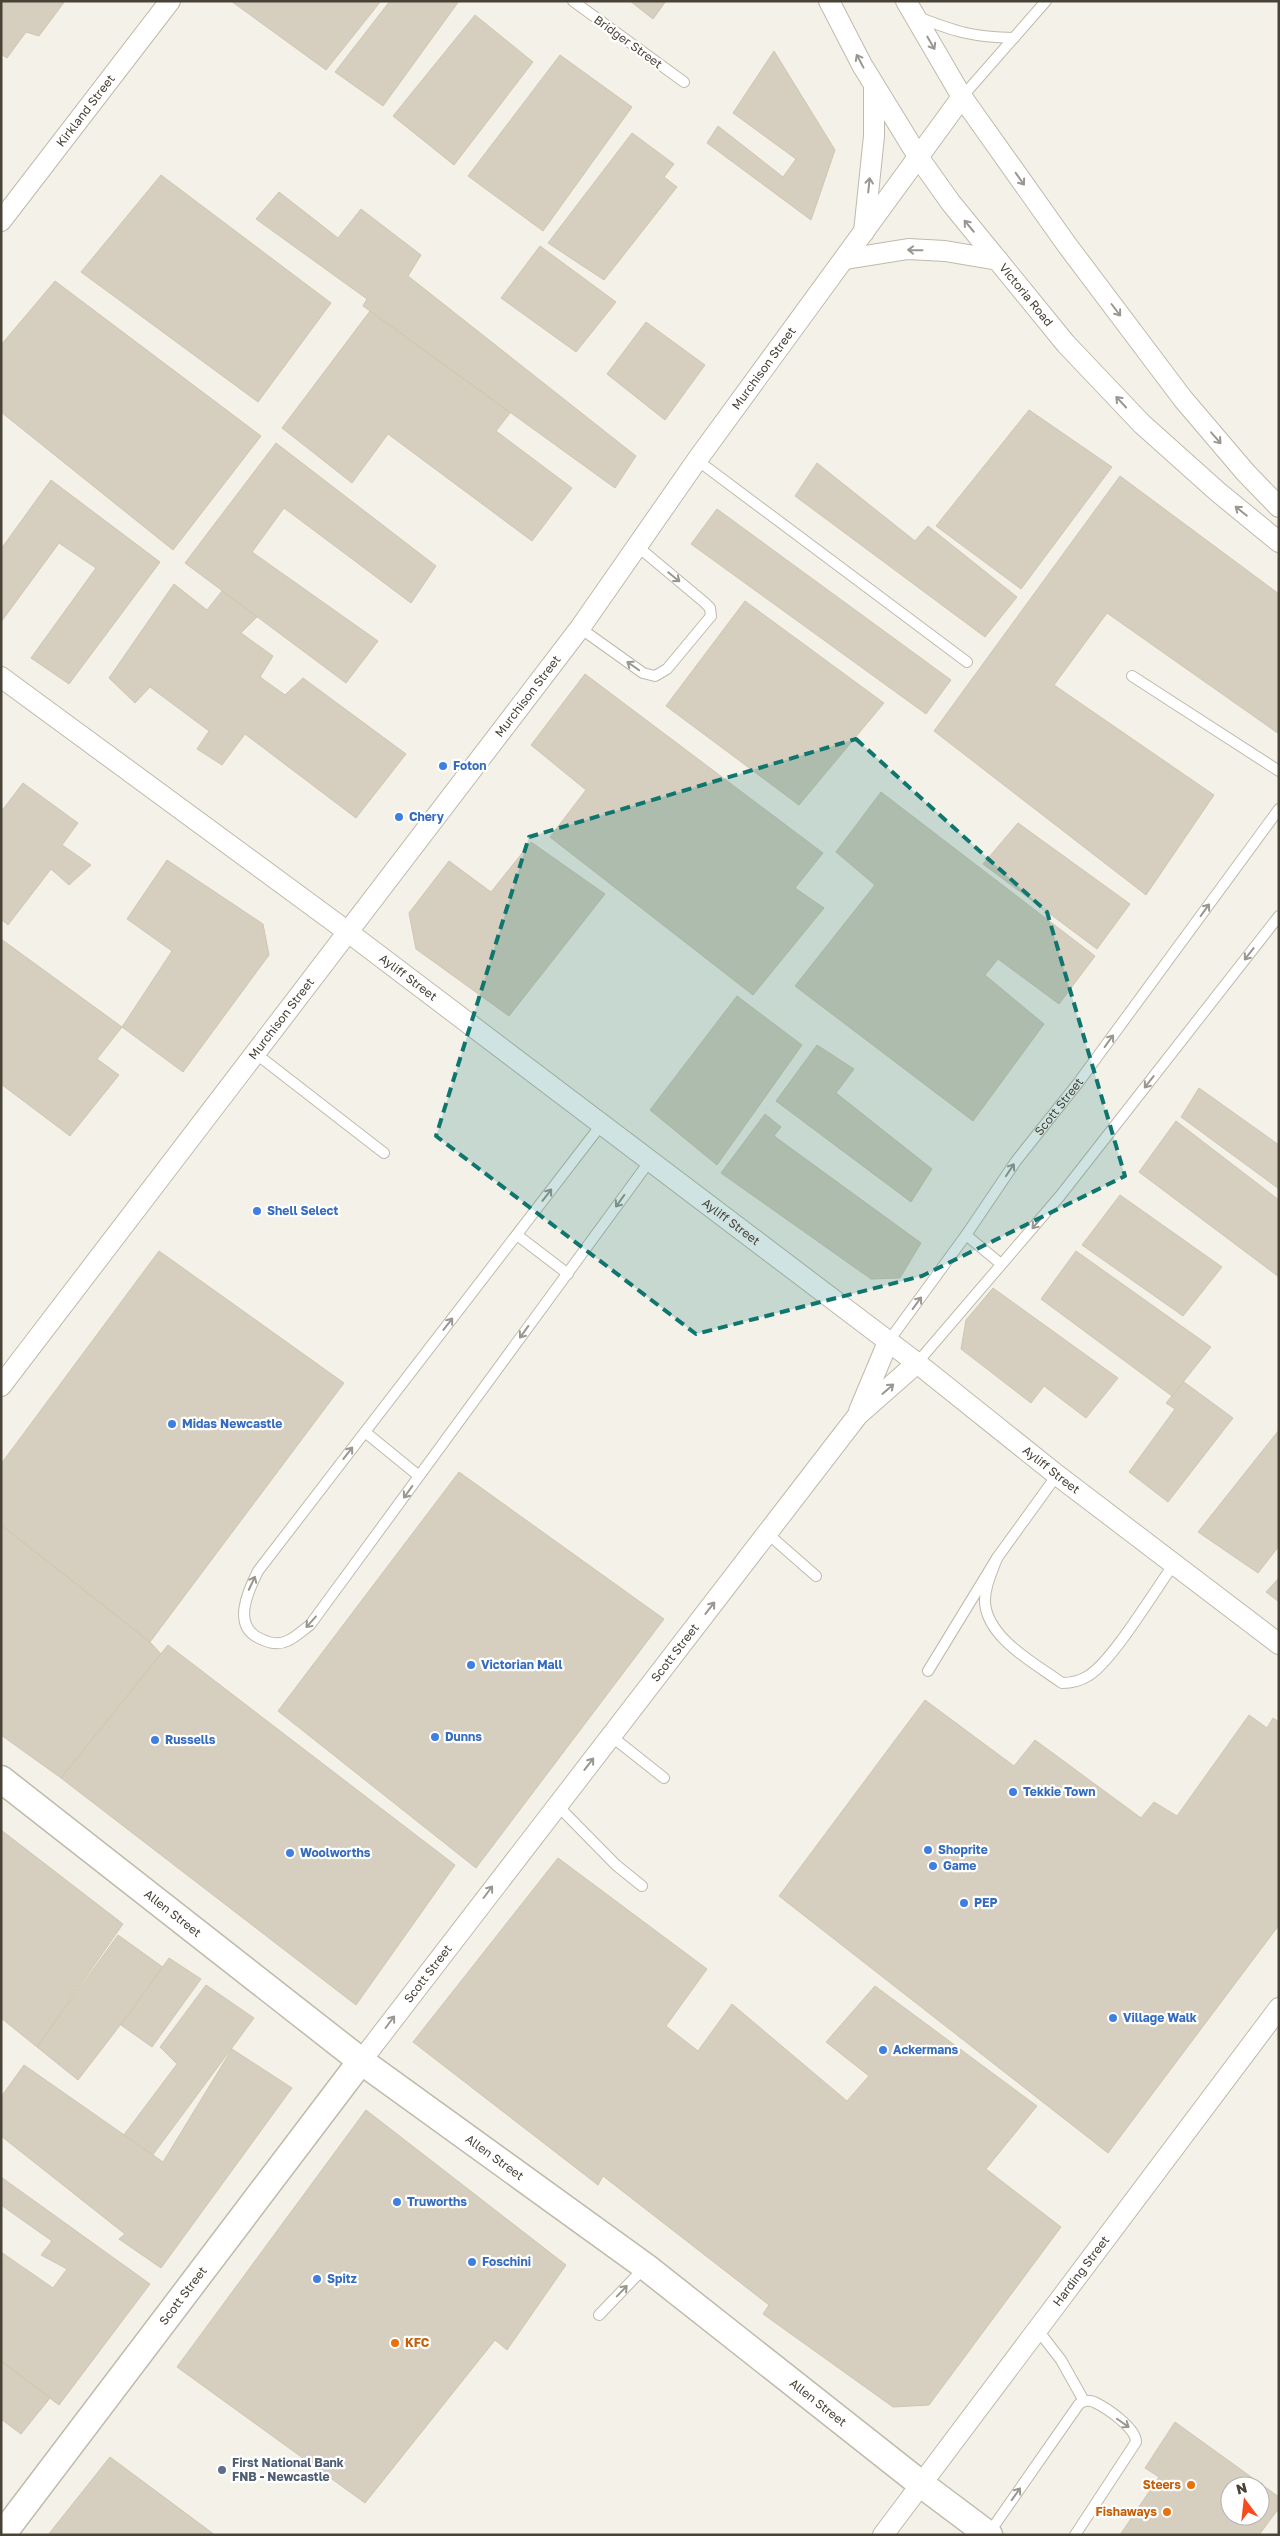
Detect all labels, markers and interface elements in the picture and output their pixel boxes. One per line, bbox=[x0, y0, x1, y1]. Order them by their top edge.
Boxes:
street label: Bridger Street bbox=[591, 12, 666, 72]
one-way arrow bbox=[926, 36, 936, 50]
one-way arrow bbox=[855, 54, 865, 69]
street label: Kirkland Street bbox=[53, 71, 118, 150]
one-way arrow bbox=[1015, 172, 1025, 186]
one-way arrow bbox=[864, 178, 874, 194]
one-way arrow bbox=[963, 219, 975, 232]
one-way arrow bbox=[907, 245, 923, 254]
street label: Victoria Road bbox=[996, 260, 1057, 329]
one-way arrow bbox=[1111, 303, 1121, 317]
street label: Murchison Street bbox=[728, 324, 799, 412]
one-way arrow bbox=[1115, 395, 1127, 408]
one-way arrow bbox=[1210, 431, 1221, 444]
one-way arrow bbox=[1235, 505, 1248, 516]
one-way arrow bbox=[668, 572, 681, 583]
street label: Murchison Street bbox=[492, 652, 564, 740]
one-way arrow bbox=[626, 661, 640, 671]
place label: Foton bbox=[453, 758, 486, 773]
marker: Foton bbox=[437, 760, 449, 772]
place label: Chery bbox=[409, 809, 445, 824]
marker: Chery bbox=[393, 811, 405, 823]
one-way arrow bbox=[1200, 903, 1210, 917]
one-way arrow bbox=[1243, 947, 1254, 960]
street label: Ayliff Street bbox=[377, 950, 440, 1004]
street label: Murchison Street bbox=[245, 975, 317, 1062]
one-way arrow bbox=[1104, 1034, 1114, 1048]
street label: Scott Street bbox=[1031, 1075, 1086, 1138]
one-way arrow bbox=[1144, 1076, 1155, 1089]
one-way arrow bbox=[1005, 1163, 1015, 1177]
one-way arrow bbox=[542, 1188, 552, 1202]
one-way arrow bbox=[615, 1194, 626, 1207]
street label: Ayliff Street bbox=[699, 1195, 763, 1248]
place label: Shell Select bbox=[267, 1203, 338, 1218]
marker: Shell Select bbox=[251, 1205, 263, 1217]
one-way arrow bbox=[1031, 1217, 1043, 1230]
one-way arrow bbox=[911, 1297, 922, 1310]
one-way arrow bbox=[442, 1318, 453, 1331]
one-way arrow bbox=[519, 1325, 530, 1338]
one-way arrow bbox=[881, 1383, 894, 1395]
place label: Midas Newcastle bbox=[182, 1416, 282, 1431]
marker: Midas Newcastle bbox=[166, 1418, 178, 1430]
street label: Ayliff Street bbox=[1020, 1442, 1083, 1497]
one-way arrow bbox=[343, 1447, 354, 1460]
one-way arrow bbox=[402, 1485, 413, 1498]
one-way arrow bbox=[248, 1576, 257, 1591]
one-way arrow bbox=[704, 1602, 715, 1615]
one-way arrow bbox=[305, 1616, 317, 1629]
street label: Scott Street bbox=[647, 1620, 702, 1685]
place label: Victorian Mall bbox=[481, 1657, 563, 1672]
marker: Victorian Mall bbox=[465, 1659, 477, 1671]
place label: Dunns bbox=[445, 1729, 482, 1744]
marker: Dunns bbox=[429, 1731, 441, 1743]
place label: Russells bbox=[165, 1732, 216, 1747]
marker: Russells bbox=[149, 1734, 161, 1746]
one-way arrow bbox=[583, 1758, 594, 1771]
place label: Tekkie Town bbox=[1023, 1784, 1095, 1799]
marker: Tekkie Town bbox=[1007, 1786, 1019, 1798]
place label: Shoprite bbox=[938, 1842, 988, 1857]
marker: Shoprite bbox=[922, 1844, 934, 1856]
place label: Woolworths bbox=[300, 1845, 371, 1860]
marker: Woolworths bbox=[284, 1847, 296, 1859]
place label: Game bbox=[943, 1858, 976, 1873]
marker: Game bbox=[927, 1860, 939, 1872]
street label: Allen Street bbox=[141, 1886, 205, 1940]
one-way arrow bbox=[483, 1886, 494, 1899]
place label: PEP bbox=[974, 1895, 998, 1910]
marker: PEP bbox=[958, 1897, 970, 1909]
street label: Scott Street bbox=[401, 1941, 455, 2006]
place label: Village Walk bbox=[1123, 2010, 1197, 2025]
marker: Village Walk bbox=[1107, 2012, 1119, 2024]
one-way arrow bbox=[385, 2016, 396, 2029]
place label: Ackermans bbox=[893, 2042, 959, 2057]
marker: Ackermans bbox=[877, 2044, 889, 2056]
street label: Allen Street bbox=[463, 2131, 527, 2183]
place label: Truworths bbox=[407, 2194, 467, 2209]
marker: Truworths bbox=[391, 2196, 403, 2208]
street label: Harding Street bbox=[1049, 2232, 1112, 2309]
place label: Foschini bbox=[482, 2254, 531, 2269]
marker: Foschini bbox=[466, 2256, 478, 2268]
street label: Scott Street bbox=[156, 2263, 210, 2328]
place label: Spitz bbox=[327, 2271, 357, 2286]
marker: Spitz bbox=[311, 2273, 323, 2285]
one-way arrow bbox=[616, 2284, 628, 2297]
place label: KFC bbox=[405, 2335, 430, 2350]
marker: KFC bbox=[389, 2337, 401, 2349]
street label: Allen Street bbox=[787, 2375, 850, 2429]
one-way arrow bbox=[1116, 2418, 1130, 2428]
place label: First National Bank FNB - Newcastle bbox=[232, 2455, 344, 2484]
marker: First National Bank FNB - Newcastle bbox=[216, 2464, 228, 2476]
north arrow bbox=[1220, 2476, 1270, 2526]
place label: Steers bbox=[1143, 2477, 1181, 2492]
text: N bbox=[1234, 2478, 1249, 2498]
marker: Steers bbox=[1185, 2479, 1197, 2491]
one-way arrow bbox=[1011, 2487, 1021, 2501]
place label: Fishaways bbox=[1096, 2504, 1157, 2519]
marker: Fishaways bbox=[1161, 2506, 1173, 2518]

